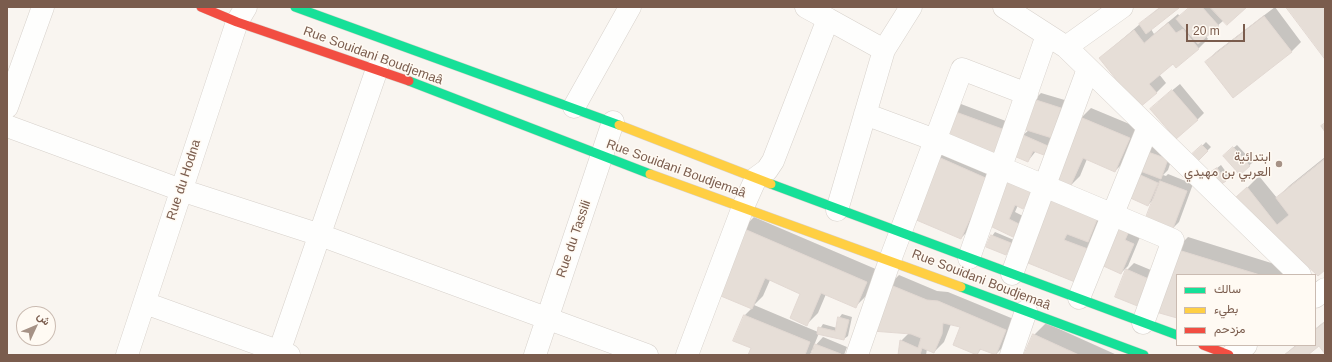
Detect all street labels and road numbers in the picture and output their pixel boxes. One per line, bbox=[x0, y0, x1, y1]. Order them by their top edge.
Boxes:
street label: Rue Souidani Boudjemaâ bbox=[301, 23, 445, 89]
street label: Rue Souidani Boudjemaâ bbox=[604, 136, 748, 202]
street label: Rue du Hodna bbox=[164, 138, 204, 222]
street label: Rue du Tassili bbox=[553, 198, 595, 280]
street label: Rue Souidani Boudjemaâ bbox=[909, 246, 1053, 314]

